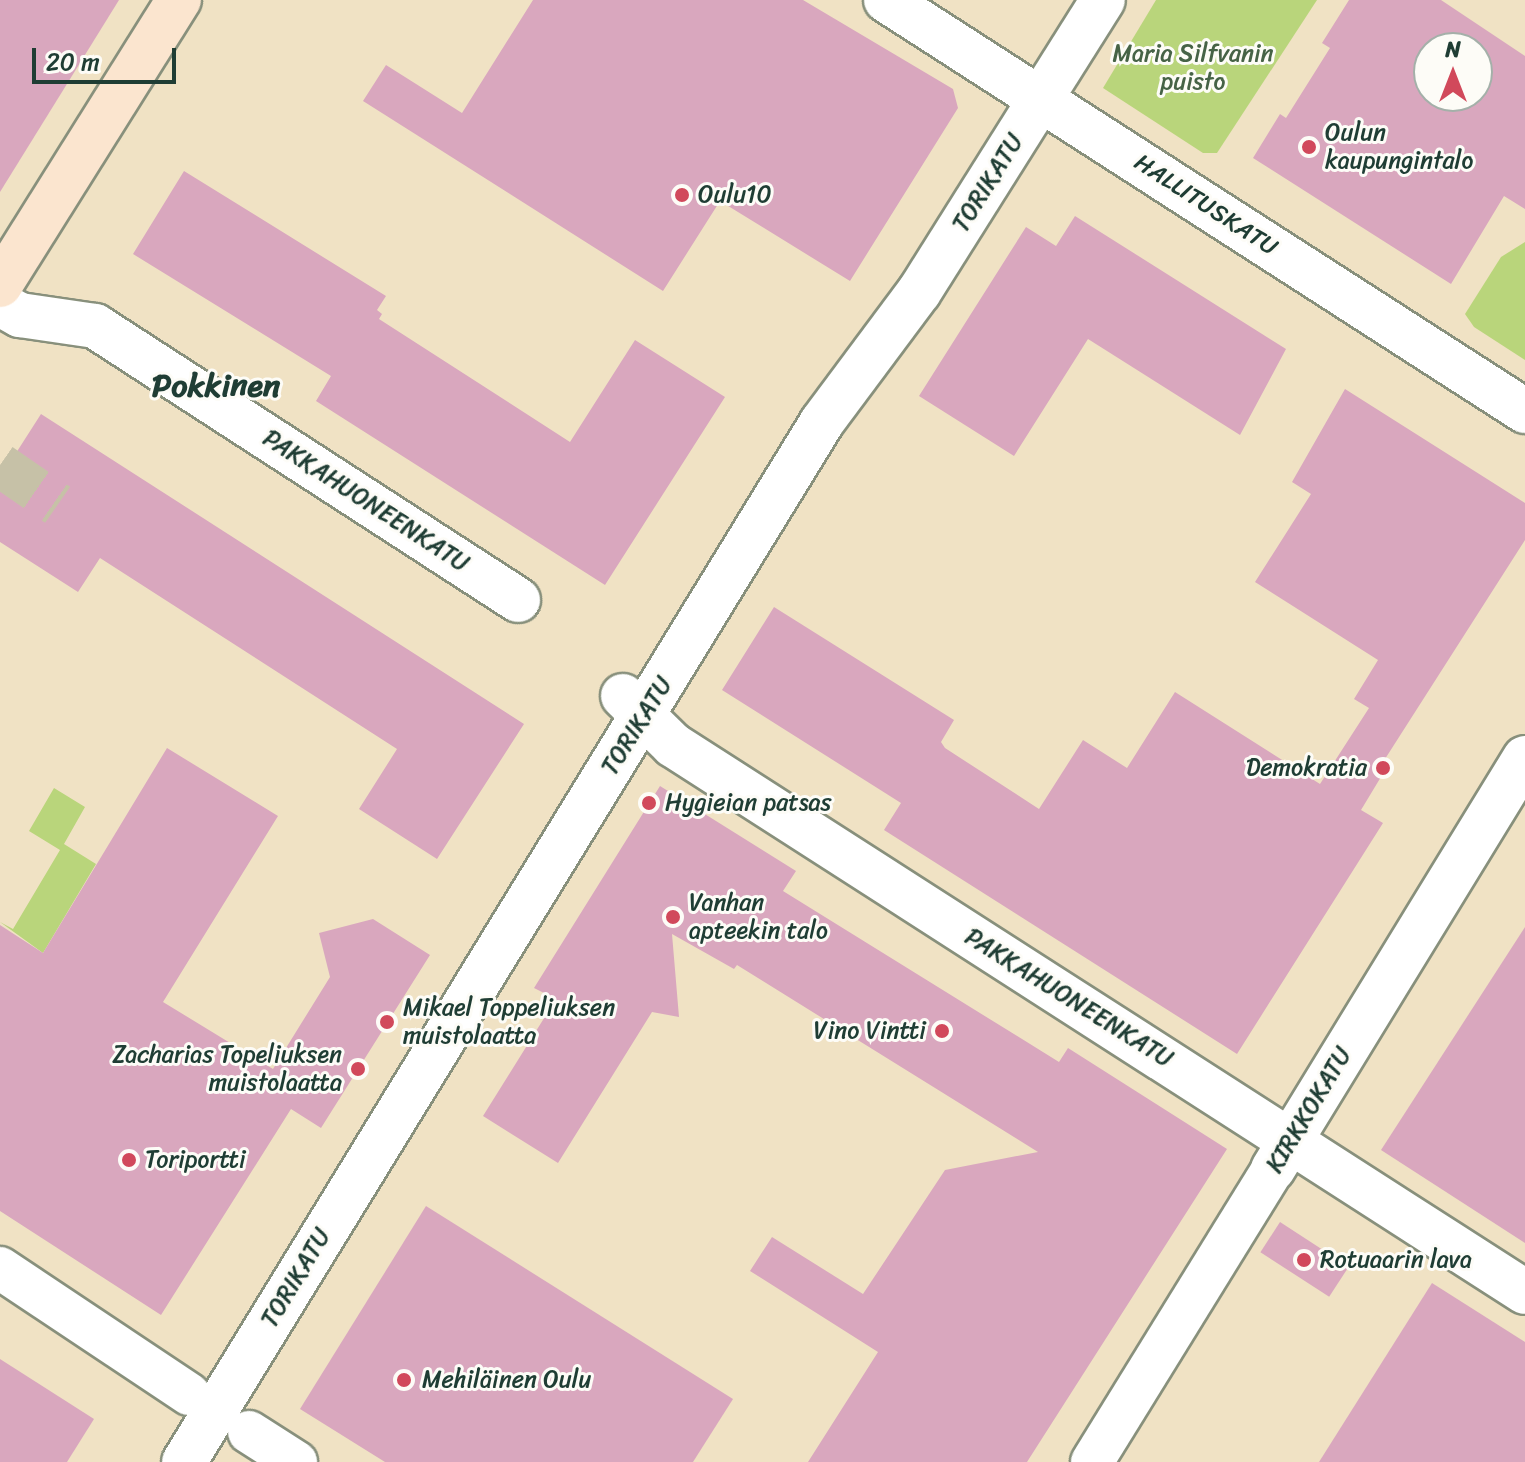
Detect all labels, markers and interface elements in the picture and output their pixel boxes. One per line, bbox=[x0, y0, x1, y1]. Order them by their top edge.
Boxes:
text: N bbox=[1445, 30, 1461, 69]
scale bar bbox=[36, 32, 180, 82]
north arrow bbox=[1413, 32, 1493, 112]
park label: Maria Silfvanin puisto bbox=[1112, 40, 1274, 96]
text: 20 m bbox=[46, 41, 100, 83]
place label: Oulun kaupungintalo bbox=[1325, 119, 1473, 175]
street label: TORIKATU bbox=[947, 129, 1029, 237]
marker: Oulun kaupungintalo bbox=[1300, 138, 1318, 156]
street label: HALLITUSKATU bbox=[1129, 148, 1283, 262]
place label: Oulu10 bbox=[698, 181, 772, 209]
marker: Oulu10 bbox=[673, 186, 691, 204]
district label: Pokkinen bbox=[152, 367, 280, 405]
street label: PAKKAHUONEENKATU bbox=[258, 424, 474, 578]
street label: TORIKATU bbox=[596, 672, 678, 780]
place label: Demokratia bbox=[1246, 754, 1367, 782]
marker: Demokratia bbox=[1374, 759, 1392, 777]
place label: Hygieian patsas bbox=[665, 789, 832, 817]
marker: Hygieian patsas bbox=[640, 794, 658, 812]
place label: Vanhan apteekin talo bbox=[689, 889, 828, 945]
marker: Vanhan apteekin talo bbox=[664, 908, 682, 926]
street label: PAKKAHUONEENKATU bbox=[960, 922, 1178, 1074]
place label: Mikael Toppeliuksen muistolaatta bbox=[403, 994, 615, 1050]
marker: Mikael Toppeliuksen muistolaatta bbox=[378, 1013, 396, 1031]
place label: Vino Vintti bbox=[813, 1017, 926, 1045]
marker: Vino Vintti bbox=[933, 1022, 951, 1040]
place label: Zacharias Topeliuksen muistolaatta bbox=[111, 1041, 342, 1097]
street label: KIRKKOKATU bbox=[1260, 1042, 1358, 1178]
marker: Zacharias Topeliuksen muistolaatta bbox=[349, 1060, 367, 1078]
place label: Toriportti bbox=[145, 1146, 246, 1174]
marker: Toriportti bbox=[120, 1151, 138, 1169]
street label: TORIKATU bbox=[255, 1223, 337, 1333]
place label: Rotuaarin lava bbox=[1320, 1246, 1472, 1274]
marker: Rotuaarin lava bbox=[1295, 1251, 1313, 1269]
place label: Mehiläinen Oulu bbox=[422, 1366, 591, 1394]
marker: Mehiläinen Oulu bbox=[393, 1369, 415, 1391]

